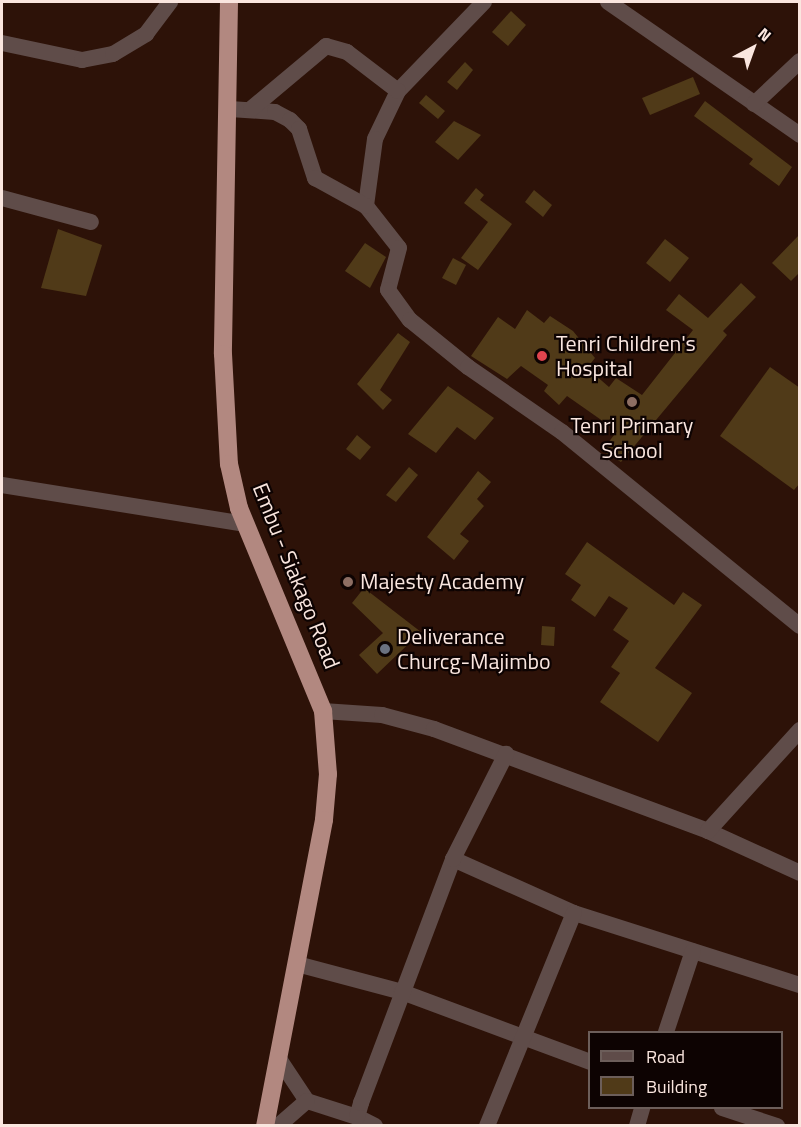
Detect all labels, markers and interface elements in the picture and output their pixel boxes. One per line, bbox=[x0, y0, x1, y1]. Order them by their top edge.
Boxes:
north arrow bbox=[723, 18, 783, 78]
text: N bbox=[753, 22, 777, 47]
place label: Tenri Children's Hospital bbox=[556, 330, 696, 382]
marker: Tenri Children's Hospital bbox=[533, 347, 551, 365]
marker: Tenri Primary School bbox=[625, 395, 639, 409]
place label: Tenri Primary School bbox=[571, 412, 693, 464]
street label: Embu - Siakago Road bbox=[247, 479, 345, 673]
place label: Majesty Academy bbox=[360, 569, 524, 595]
marker: Majesty Academy bbox=[341, 575, 355, 589]
place label: Deliverance Churcg-Majimbo bbox=[397, 623, 551, 674]
marker: Deliverance Churcg-Majimbo bbox=[378, 642, 392, 656]
legend bbox=[588, 1031, 783, 1109]
text: Road bbox=[646, 1043, 685, 1070]
text: Building bbox=[646, 1073, 707, 1100]

